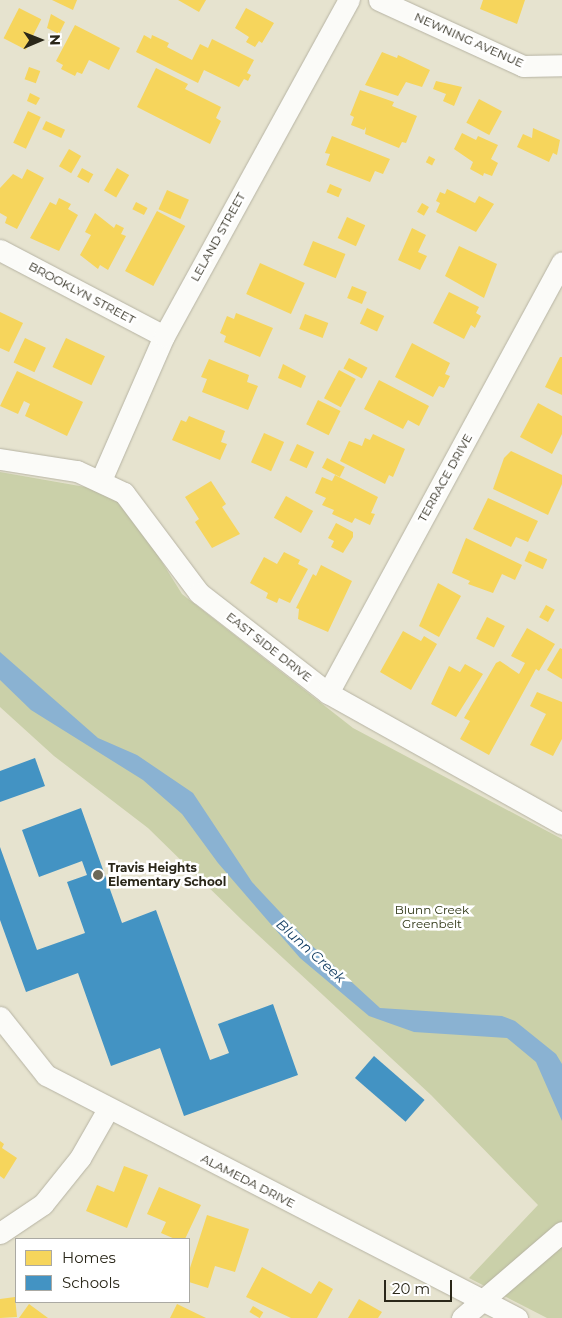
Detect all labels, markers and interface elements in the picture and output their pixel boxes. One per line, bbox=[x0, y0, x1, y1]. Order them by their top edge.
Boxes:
street label: NEWNING AVENUE bbox=[412, 9, 526, 71]
north arrow bbox=[15, 15, 65, 65]
text: N bbox=[46, 34, 64, 46]
street label: LELAND STREET bbox=[188, 190, 248, 284]
street label: BROOKLYN STREET bbox=[26, 259, 138, 327]
street label: TERRACE DRIVE bbox=[415, 431, 475, 525]
street label: EAST SIDE DRIVE bbox=[223, 609, 315, 685]
place label: Travis Heights Elementary School bbox=[108, 861, 226, 889]
marker: Travis Heights Elementary School bbox=[92, 869, 104, 881]
park label: Blunn Creek Greenbelt bbox=[395, 903, 469, 931]
water label: Blunn Creek bbox=[273, 916, 349, 986]
street label: ALAMEDA DRIVE bbox=[199, 1151, 297, 1211]
legend bbox=[15, 1238, 190, 1303]
text: Homes bbox=[62, 1248, 116, 1267]
scale bar bbox=[387, 1270, 454, 1302]
text: Schools bbox=[62, 1273, 120, 1292]
text: 20 m bbox=[392, 1279, 430, 1298]

